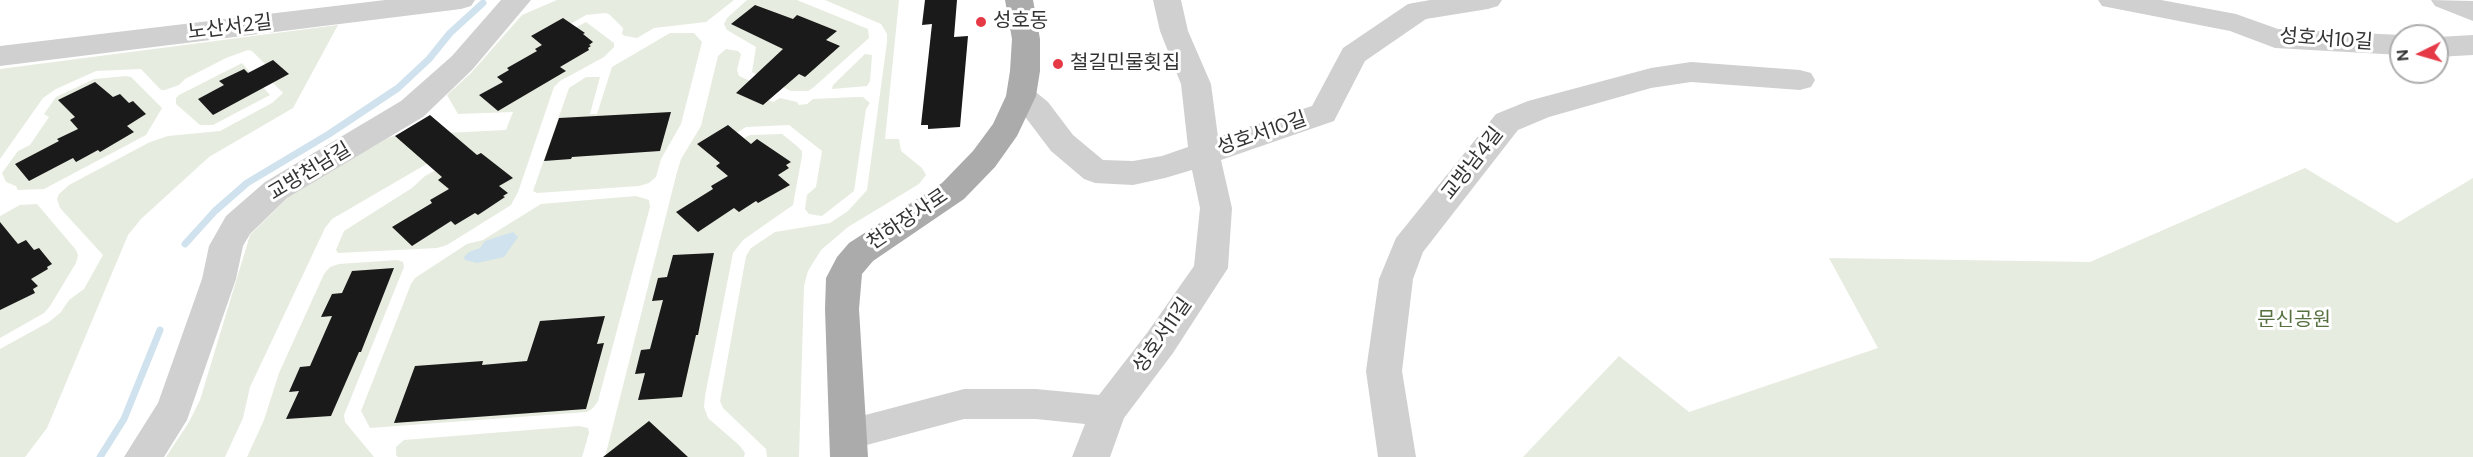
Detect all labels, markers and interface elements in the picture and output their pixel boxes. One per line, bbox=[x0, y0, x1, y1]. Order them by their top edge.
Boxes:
place label: 성호동 bbox=[993, 10, 1048, 34]
street label: 노산서2길 bbox=[186, 11, 274, 45]
marker: 성호동 bbox=[974, 15, 988, 29]
north arrow bbox=[2389, 24, 2449, 84]
street label: 성호서10길 bbox=[2279, 25, 2373, 55]
text: N bbox=[2392, 49, 2414, 62]
place label: 철길민물횟집 bbox=[1070, 52, 1180, 76]
marker: 철길민물횟집 bbox=[1051, 57, 1065, 71]
street label: 성호서10길 bbox=[1214, 107, 1310, 161]
street label: 교방남4길 bbox=[1437, 123, 1509, 205]
street label: 교방천남길 bbox=[264, 138, 356, 206]
street label: 천하장사로 bbox=[863, 184, 953, 256]
street label: 성호서11길 bbox=[1128, 294, 1198, 378]
park label: 문신공원 bbox=[2257, 309, 2331, 333]

